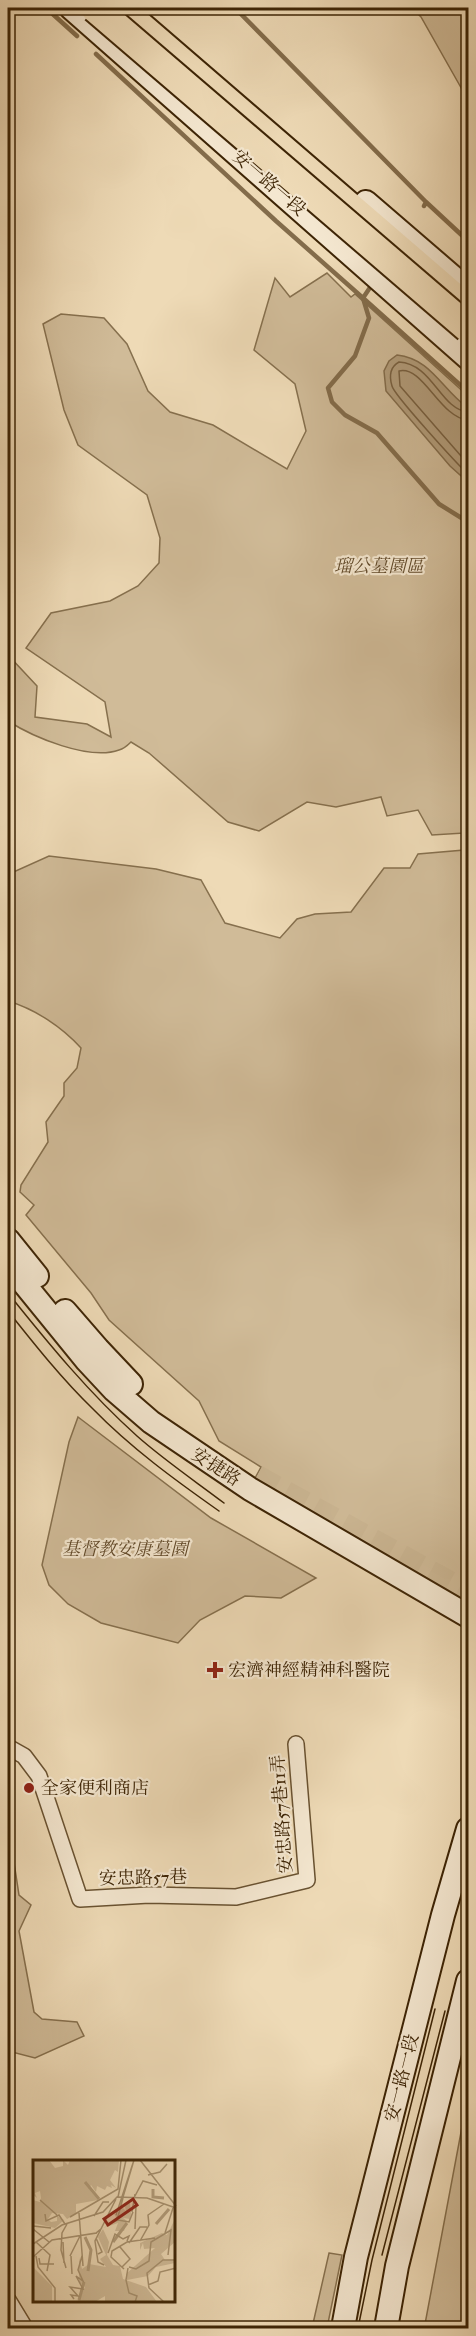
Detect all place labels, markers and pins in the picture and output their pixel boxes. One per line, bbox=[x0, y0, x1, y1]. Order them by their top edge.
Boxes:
place label: 宏濟神經精神科醫院 bbox=[228, 1659, 390, 1682]
marker: 宏濟神經精神科醫院 bbox=[206, 1661, 224, 1679]
place label: 全家便利商店 bbox=[41, 1777, 149, 1800]
marker: 全家便利商店 bbox=[22, 1781, 36, 1795]

